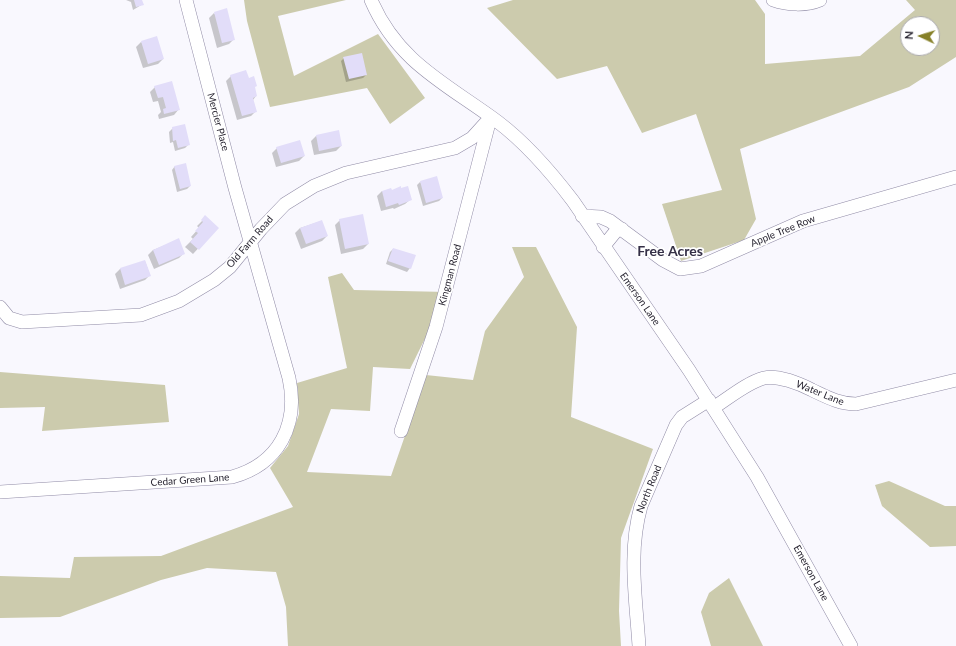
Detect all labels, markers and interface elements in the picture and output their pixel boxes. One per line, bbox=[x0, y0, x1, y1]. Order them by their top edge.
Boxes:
north arrow bbox=[900, 16, 940, 56]
text: N bbox=[902, 31, 915, 40]
street label: Mercier Place bbox=[204, 92, 232, 152]
street label: Apple Tree Row bbox=[749, 213, 817, 249]
street label: Old Farm Road bbox=[224, 214, 276, 270]
street label: Kingman Road bbox=[436, 243, 464, 307]
district label: Free Acres bbox=[637, 243, 703, 259]
street label: Emerson Lane bbox=[617, 270, 663, 328]
street label: Water Lane bbox=[794, 378, 846, 408]
street label: North Road bbox=[634, 463, 664, 515]
street label: Cedar Green Lane bbox=[150, 471, 230, 489]
street label: Emerson Lane bbox=[791, 543, 831, 603]

